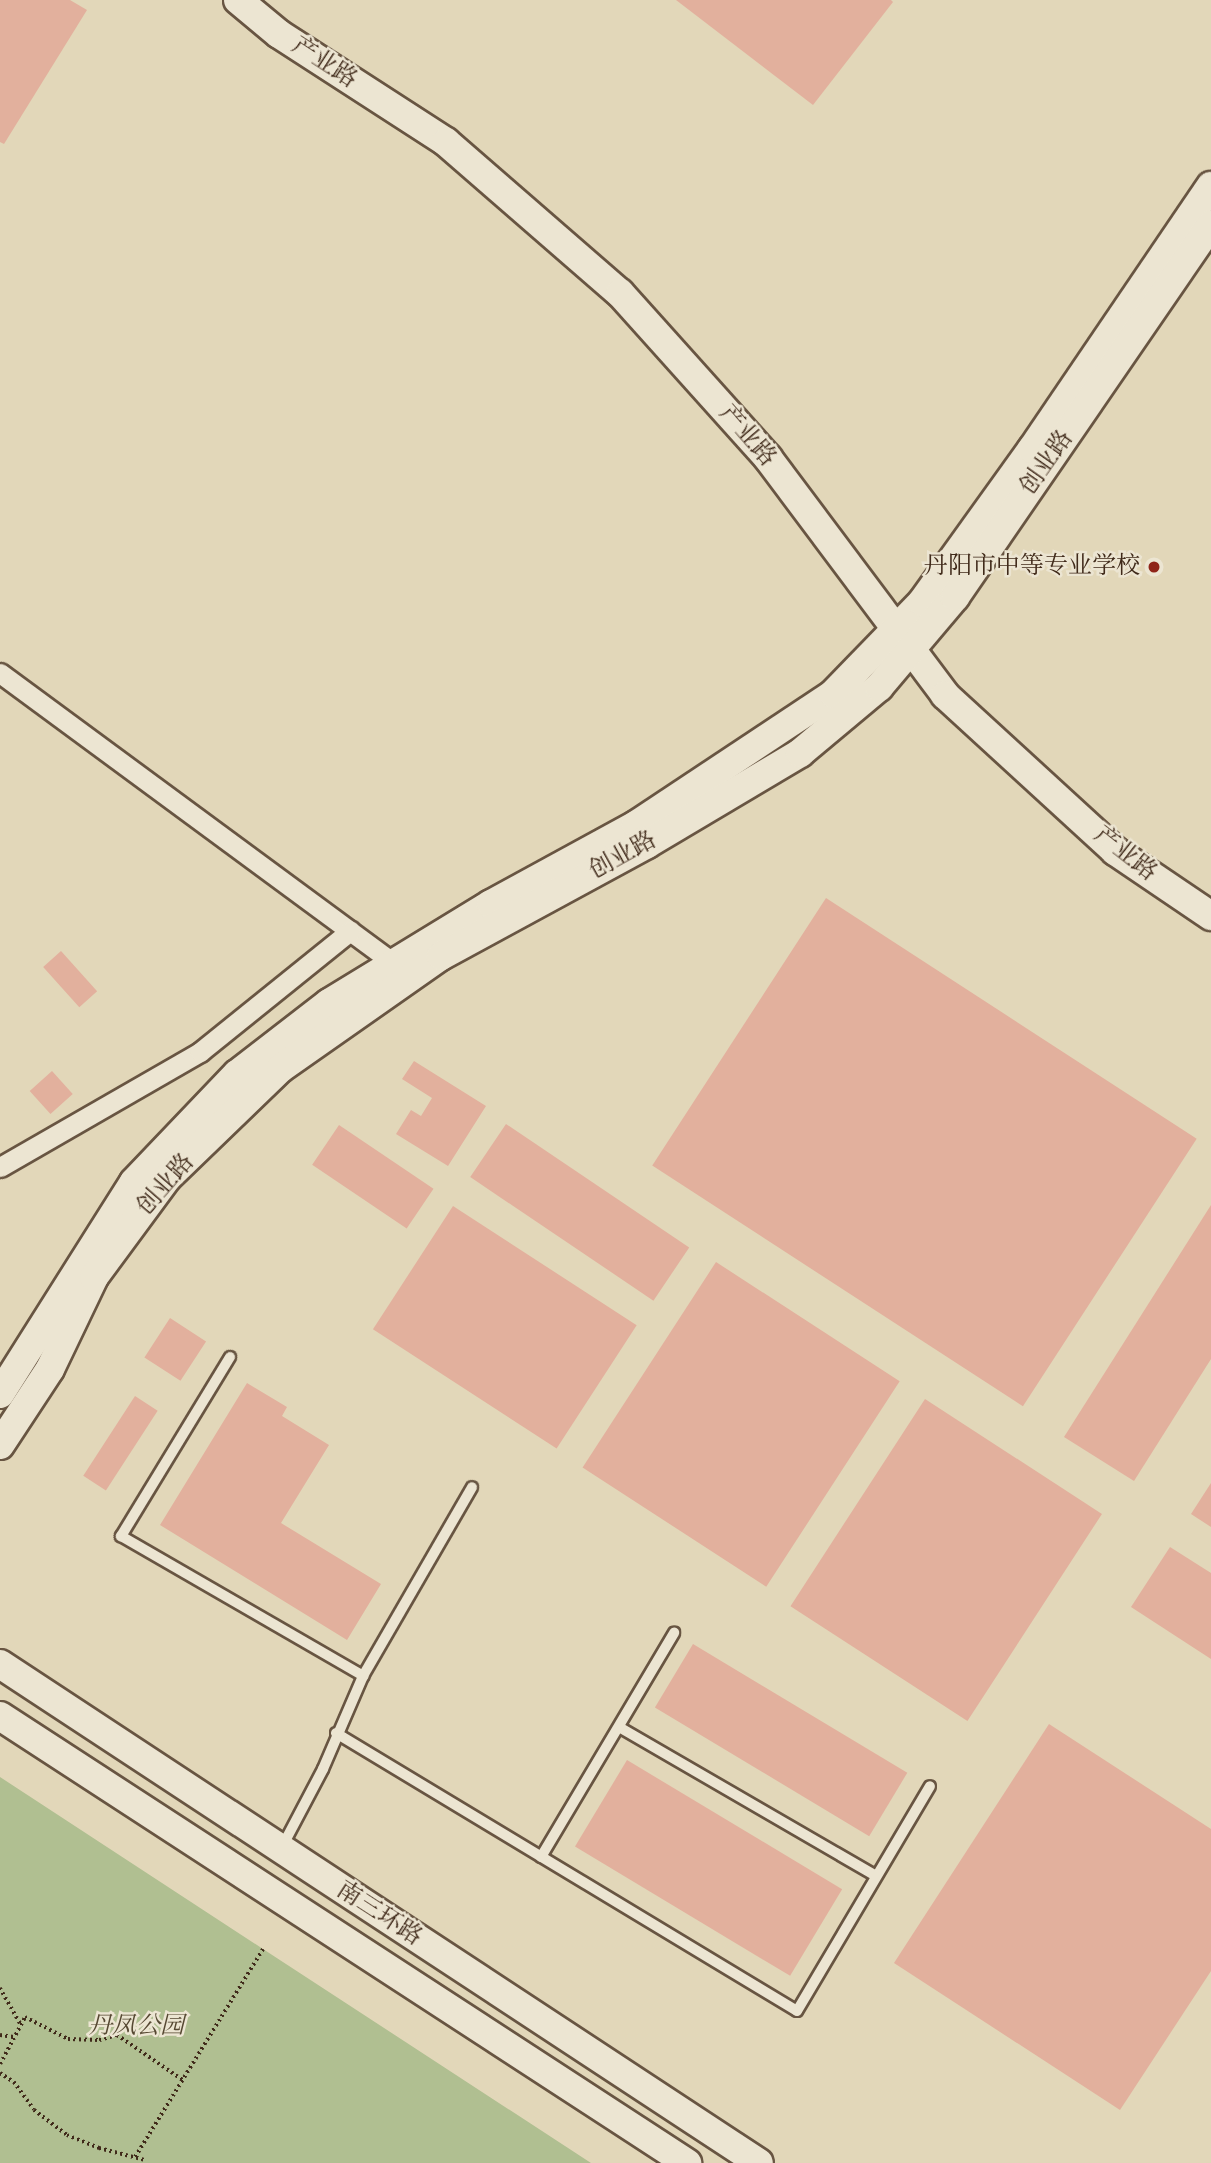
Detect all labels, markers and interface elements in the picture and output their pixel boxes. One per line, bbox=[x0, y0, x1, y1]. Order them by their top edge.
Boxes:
street label: 产业路 bbox=[286, 31, 362, 95]
street label: 产业路 bbox=[713, 399, 781, 473]
street label: 创业路 bbox=[1015, 425, 1079, 501]
place label: 丹阳市中等专业学校 bbox=[924, 553, 1140, 581]
marker: 丹阳市中等专业学校 bbox=[1146, 559, 1162, 575]
street label: 产业路 bbox=[1088, 820, 1162, 888]
street label: 创业路 bbox=[585, 826, 661, 886]
street label: 创业路 bbox=[132, 1148, 200, 1222]
street label: 南三环路 bbox=[331, 1876, 427, 1952]
park label: 丹凤公园 bbox=[88, 2013, 184, 2041]

